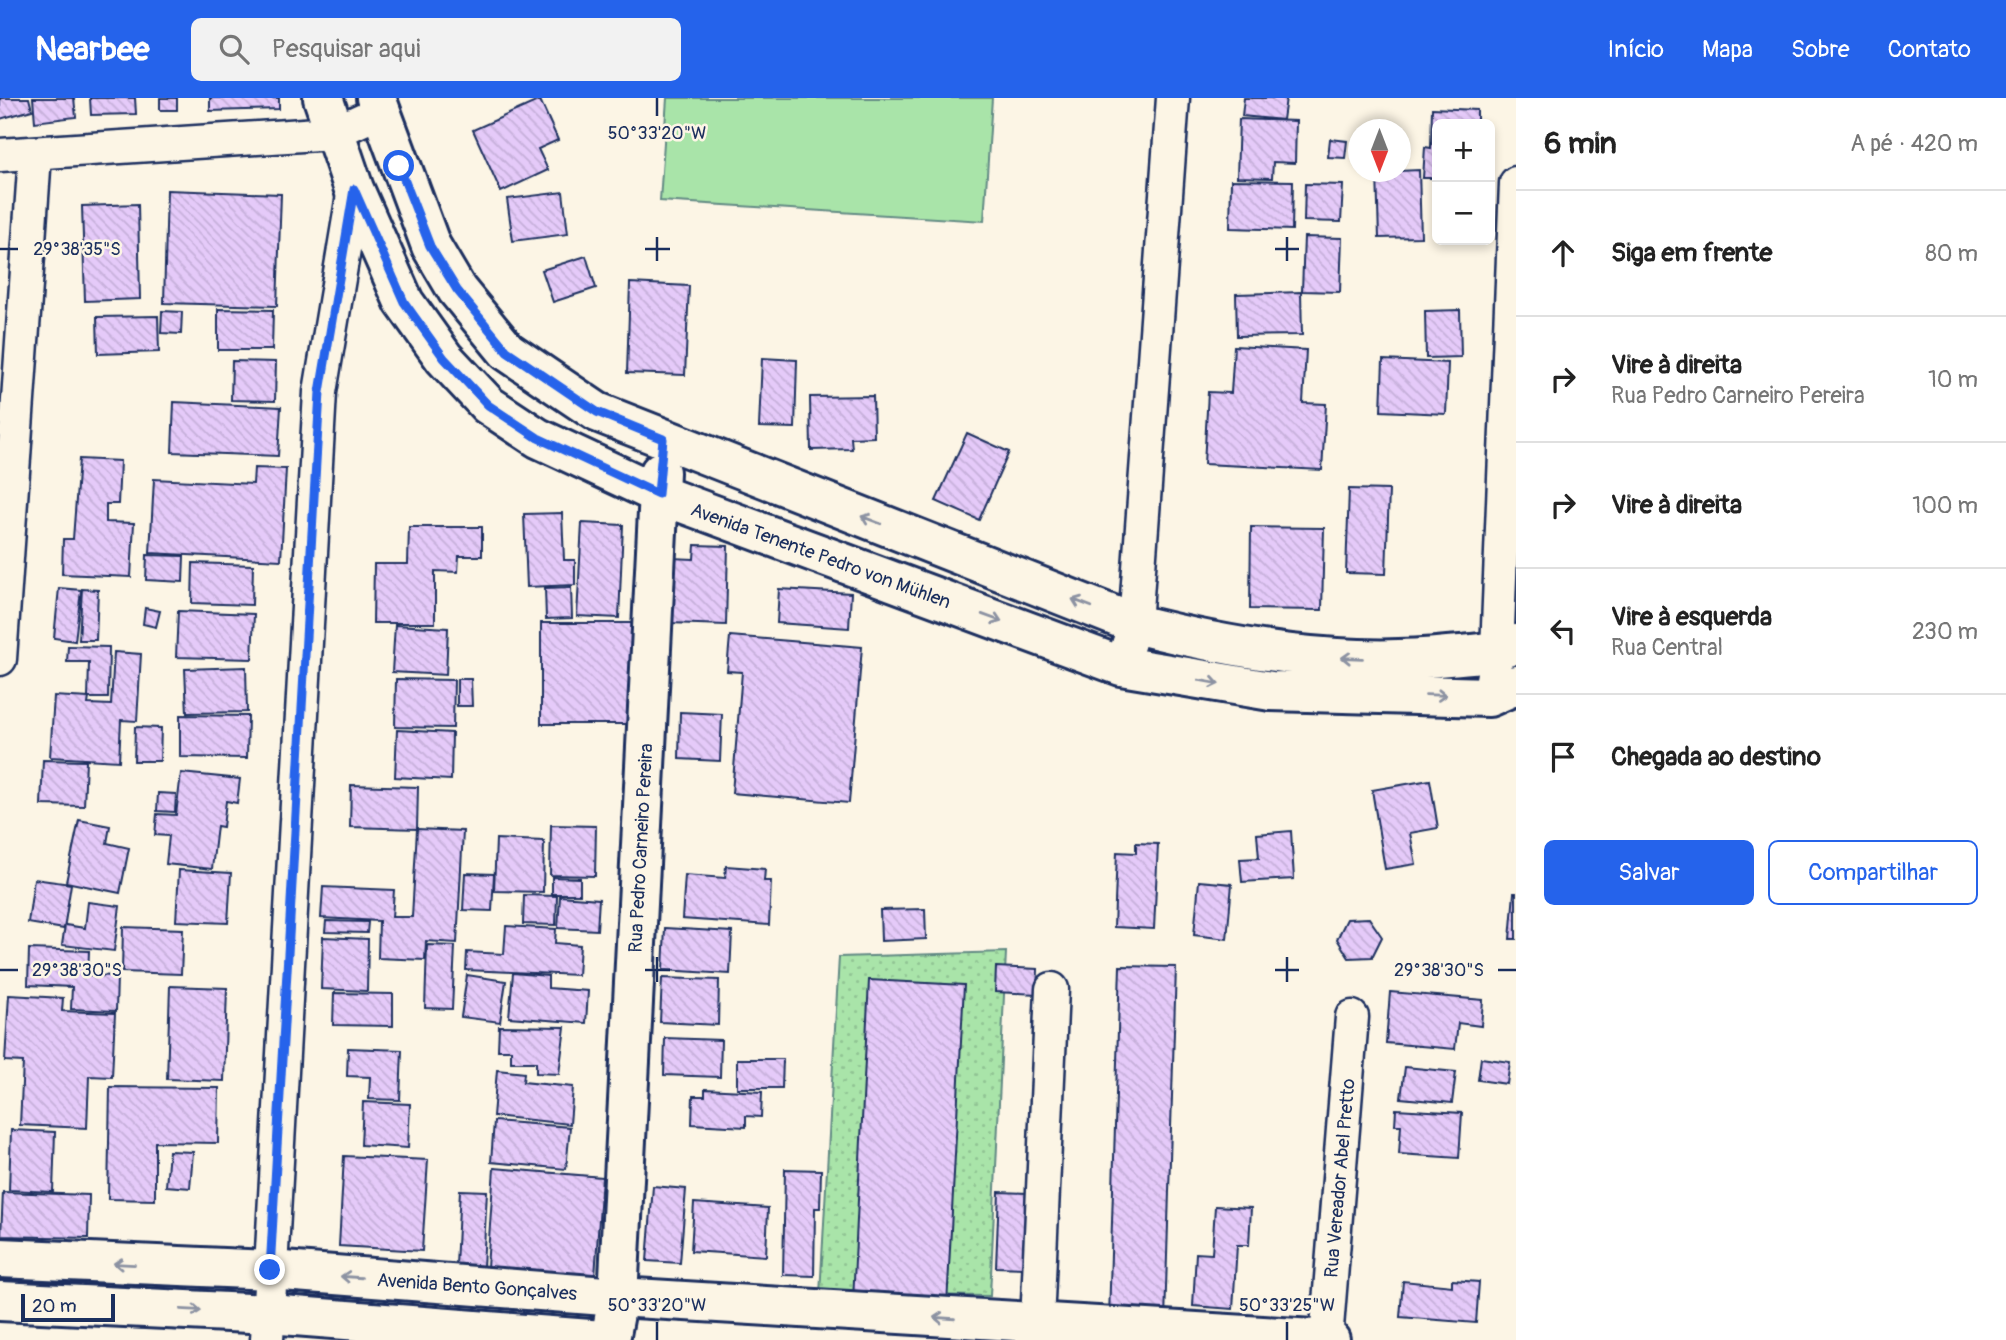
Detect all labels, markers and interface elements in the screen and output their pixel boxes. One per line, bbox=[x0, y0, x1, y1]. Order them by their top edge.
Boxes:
search box bbox=[191, 18, 681, 81]
text: Nearbee bbox=[35, 29, 149, 70]
icon: search bbox=[215, 30, 253, 68]
text: Pesquisar aqui bbox=[271, 33, 421, 65]
text: Início bbox=[1608, 35, 1664, 64]
text: Mapa bbox=[1702, 35, 1753, 64]
text: Sobre bbox=[1791, 35, 1850, 64]
text: Contato bbox=[1888, 35, 1971, 64]
north arrow bbox=[1348, 119, 1411, 182]
map controls bbox=[1432, 119, 1495, 245]
button: + bbox=[1432, 119, 1495, 182]
text: 50°33'20"W bbox=[608, 122, 706, 145]
text: 6 min bbox=[1544, 125, 1617, 162]
text: A pé · 420 m bbox=[1850, 129, 1978, 158]
route start bbox=[383, 150, 414, 181]
button: − bbox=[1432, 182, 1495, 245]
icon: ahead bbox=[1544, 234, 1582, 272]
text: Siga em frente bbox=[1611, 237, 1772, 269]
text: 29°38'35"S bbox=[33, 238, 121, 261]
text: 80 m bbox=[1925, 239, 1978, 268]
text: Vire à direita bbox=[1611, 349, 1742, 381]
icon: right bbox=[1544, 360, 1582, 398]
text: 10 m bbox=[1928, 365, 1978, 394]
text: Rua Pedro Carneiro Pereira bbox=[1611, 381, 1865, 410]
icon: right bbox=[1544, 486, 1582, 524]
text: Vire à direita bbox=[1611, 489, 1742, 521]
text: 100 m bbox=[1912, 491, 1978, 520]
street label: Avenida Tenente Pedro von Mühlen bbox=[687, 498, 954, 614]
one-way arrow bbox=[860, 513, 882, 526]
one-way arrow bbox=[1072, 596, 1094, 609]
text: Vire à esquerda bbox=[1611, 601, 1772, 633]
icon: left bbox=[1544, 612, 1582, 650]
one-way arrow bbox=[980, 613, 1002, 625]
text: 230 m bbox=[1912, 617, 1978, 646]
text: Rua Central bbox=[1611, 633, 1723, 662]
one-way arrow bbox=[1340, 652, 1363, 665]
one-way arrow bbox=[1197, 675, 1220, 689]
one-way arrow bbox=[1424, 689, 1447, 702]
icon: arrive bbox=[1544, 738, 1582, 776]
text: Chegada ao destino bbox=[1611, 741, 1821, 773]
street label: Rua Pedro Carneiro Pereira bbox=[624, 743, 658, 953]
button: Salvar bbox=[1544, 840, 1754, 905]
button: Compartilhar bbox=[1768, 840, 1978, 905]
text: 29°38'30"S bbox=[32, 959, 122, 982]
text: 29°38'30"S bbox=[1394, 959, 1484, 982]
street label: Rua Vereador Abel Pretto bbox=[1319, 1077, 1361, 1279]
route end bbox=[254, 1254, 285, 1285]
one-way arrow bbox=[112, 1257, 135, 1270]
street label: Avenida Bento Gonçalves bbox=[376, 1268, 578, 1306]
one-way arrow bbox=[340, 1270, 362, 1283]
scale bar bbox=[21, 1291, 116, 1323]
text: 20 m bbox=[32, 1294, 77, 1318]
text: 50°33'20"W bbox=[608, 1294, 706, 1317]
text: 50°33'25"W bbox=[1239, 1294, 1335, 1317]
one-way arrow bbox=[179, 1303, 202, 1316]
one-way arrow bbox=[933, 1311, 956, 1324]

